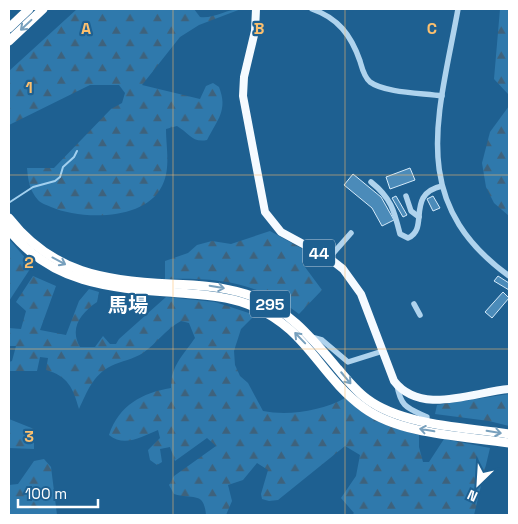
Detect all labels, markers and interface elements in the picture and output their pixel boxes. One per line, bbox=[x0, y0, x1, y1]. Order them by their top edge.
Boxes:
text: A bbox=[81, 18, 91, 39]
text: B bbox=[254, 18, 264, 39]
text: C bbox=[427, 18, 437, 39]
one-way arrow bbox=[20, 19, 33, 31]
text: 1 bbox=[25, 77, 33, 98]
road number: 44 bbox=[303, 240, 335, 266]
text: 2 bbox=[24, 252, 34, 273]
one-way arrow bbox=[51, 256, 66, 266]
one-way arrow bbox=[209, 283, 225, 293]
road number: 295 bbox=[250, 290, 290, 318]
district label: 馬場 bbox=[108, 292, 148, 318]
one-way arrow bbox=[294, 331, 306, 344]
one-way arrow bbox=[340, 371, 351, 384]
one-way arrow bbox=[419, 425, 435, 435]
text: 3 bbox=[24, 426, 34, 447]
one-way arrow bbox=[485, 427, 501, 437]
north arrow bbox=[453, 459, 503, 509]
scale bar bbox=[18, 476, 98, 508]
text: 100 m bbox=[25, 484, 67, 503]
text: N bbox=[464, 486, 481, 506]

